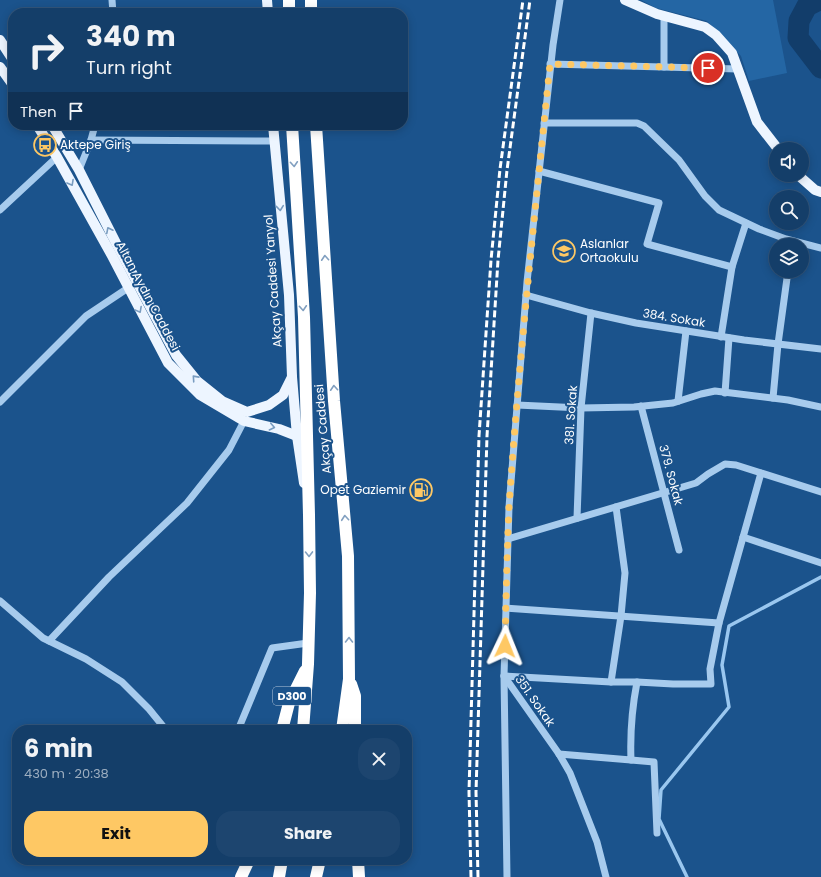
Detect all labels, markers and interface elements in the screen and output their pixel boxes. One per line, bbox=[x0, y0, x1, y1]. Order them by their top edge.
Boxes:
text: 340 m bbox=[86, 17, 176, 56]
icon: right bbox=[20, 24, 72, 76]
pin bbox=[691, 51, 725, 85]
text: Turn right bbox=[86, 55, 172, 80]
icon: arrive bbox=[697, 57, 719, 79]
icon: arrive bbox=[65, 100, 87, 122]
text: Then bbox=[20, 101, 57, 122]
bus stop icon: Aktepe Giriş bbox=[32, 132, 58, 158]
place label: Aktepe Giriş bbox=[60, 136, 131, 153]
map controls bbox=[769, 142, 809, 278]
button: sound bbox=[769, 142, 809, 182]
one-way arrow bbox=[289, 161, 298, 167]
one-way arrow bbox=[67, 179, 74, 186]
button: search bbox=[769, 190, 809, 230]
one-way arrow bbox=[276, 205, 285, 211]
street label: Akçay Caddesi Yanyol bbox=[259, 214, 286, 348]
one-way arrow bbox=[106, 226, 114, 234]
place label: Aslanlar Ortaokulu bbox=[580, 235, 639, 266]
street label: Altan Aydın Caddesi bbox=[112, 238, 184, 353]
school or university icon: Aslanlar Ortaokulu bbox=[551, 238, 577, 264]
button: layers bbox=[769, 238, 809, 278]
one-way arrow bbox=[320, 255, 329, 261]
street label: 384. Sokak bbox=[642, 304, 707, 331]
one-way arrow bbox=[135, 305, 142, 313]
one-way arrow bbox=[299, 305, 308, 311]
one-way arrow bbox=[192, 375, 200, 383]
street label: Akçay Caddesi bbox=[310, 383, 335, 475]
street label: 381. Sokak bbox=[560, 384, 581, 445]
one-way arrow bbox=[329, 385, 338, 391]
one-way arrow bbox=[269, 423, 276, 431]
street label: 379. Sokak bbox=[655, 443, 688, 508]
fuel station icon: Opet Gaziemir bbox=[408, 477, 434, 503]
place label: Opet Gaziemir bbox=[320, 481, 407, 498]
one-way arrow bbox=[340, 515, 349, 521]
one-way arrow bbox=[305, 551, 313, 557]
position arrow bbox=[484, 625, 526, 667]
one-way arrow bbox=[345, 637, 353, 643]
street label: 351. Sokak bbox=[511, 672, 560, 731]
road number: D300 bbox=[273, 687, 311, 705]
text: 6 min bbox=[24, 732, 93, 765]
button: close bbox=[358, 738, 400, 780]
text: 430 m · 20:38 bbox=[24, 764, 109, 783]
button: Exit bbox=[24, 811, 208, 857]
button: Share bbox=[216, 811, 400, 857]

